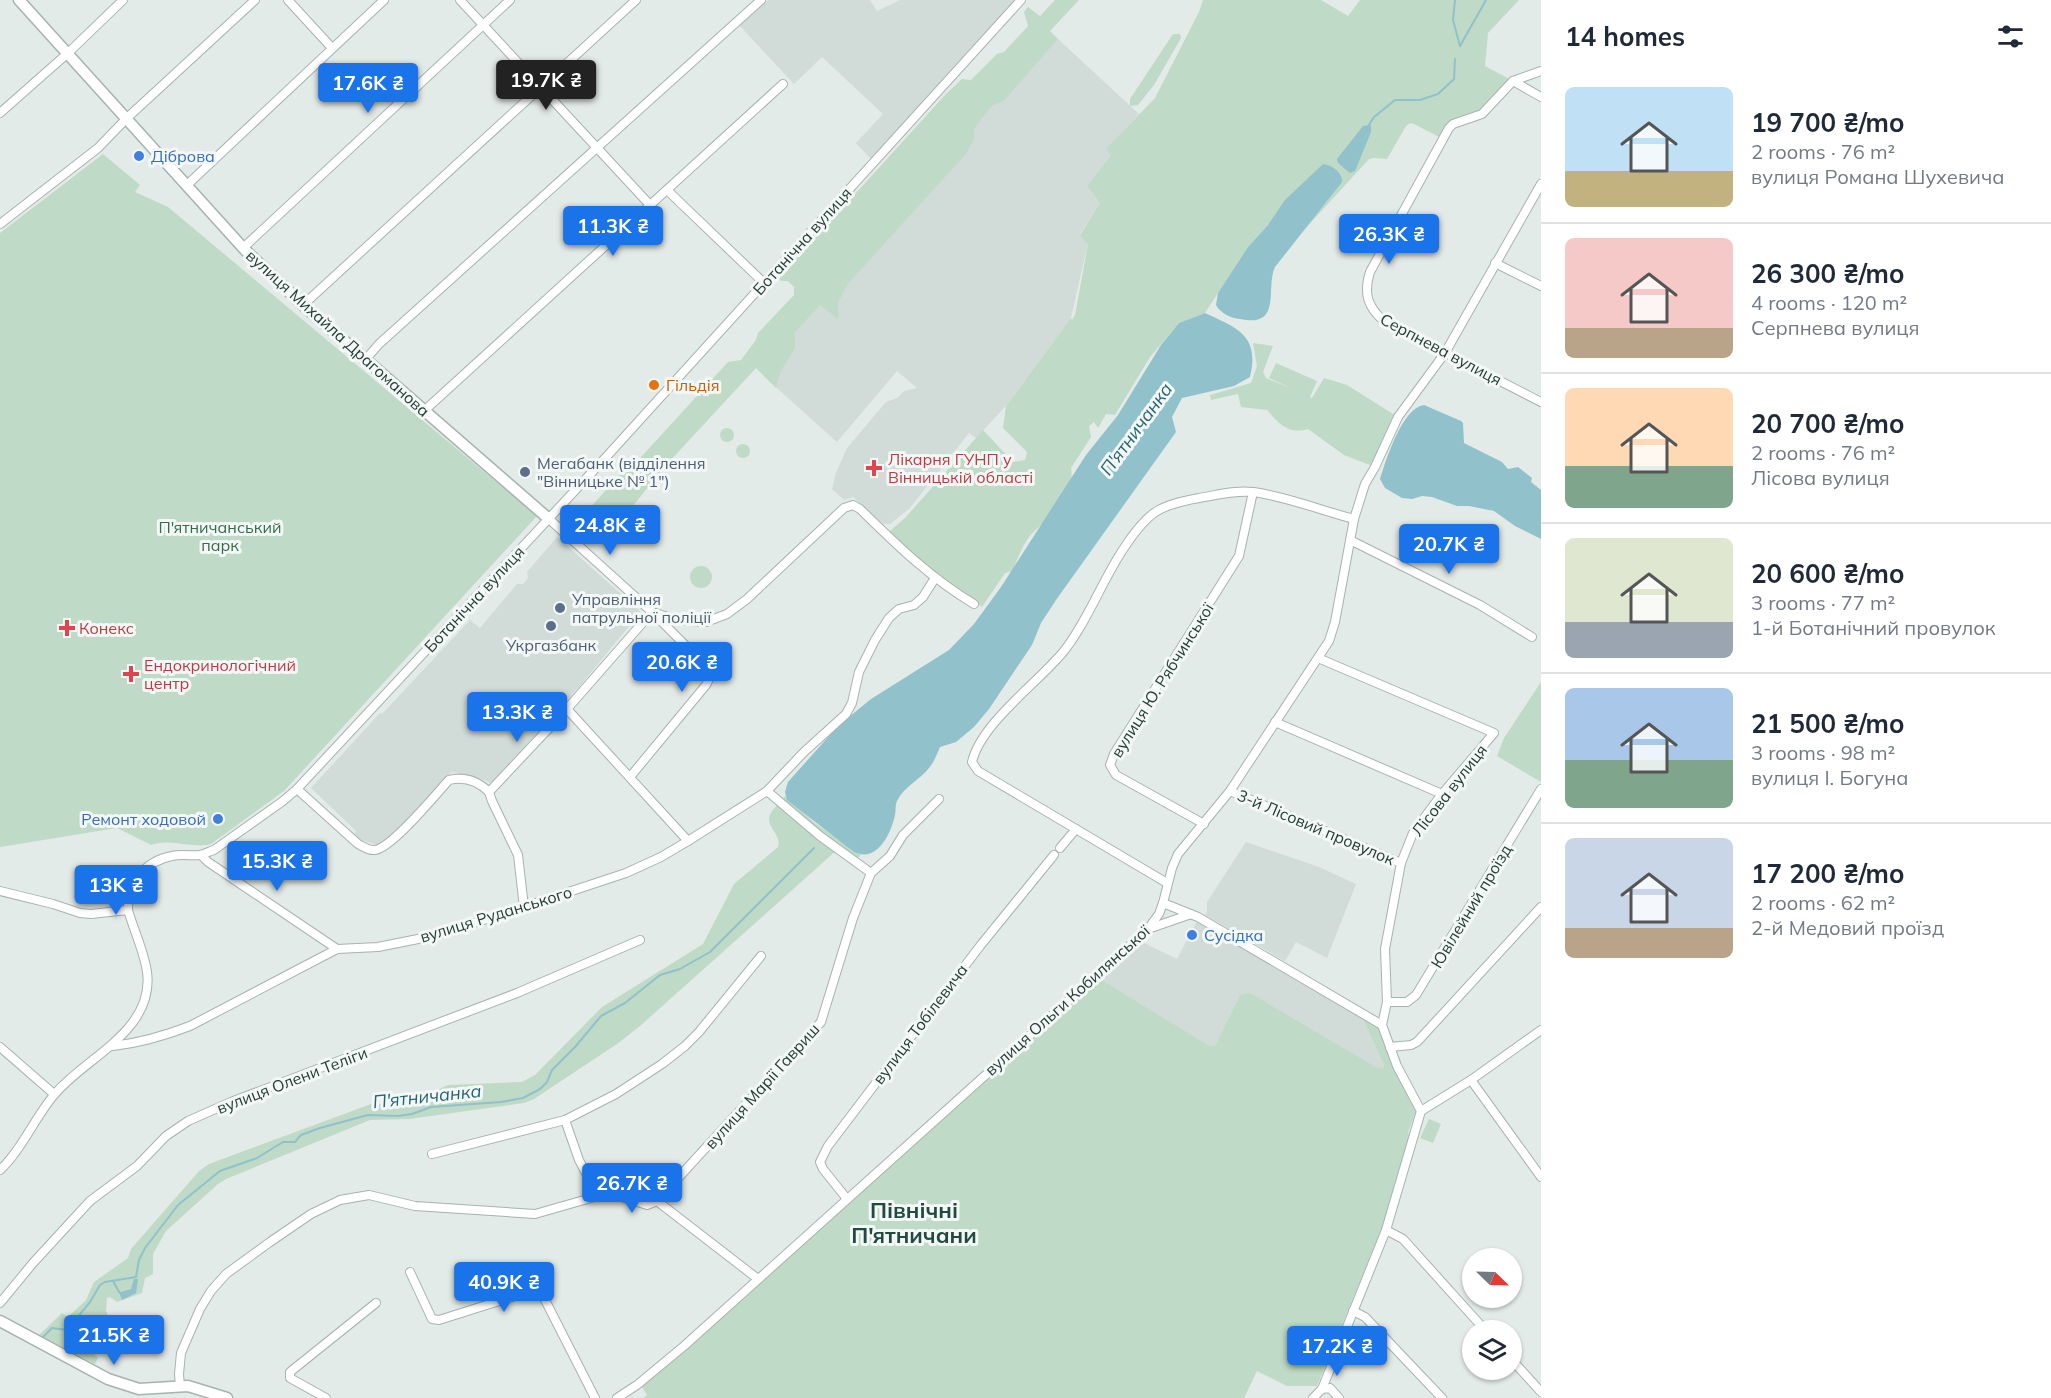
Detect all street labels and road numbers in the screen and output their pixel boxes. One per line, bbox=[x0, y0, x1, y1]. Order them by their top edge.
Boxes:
street label: Ботанічна вулиця bbox=[748, 183, 856, 299]
street label: вулиця Михайла Драгоманова bbox=[242, 245, 434, 421]
street label: Серпнева вулиця bbox=[1377, 309, 1505, 389]
street label: Ботанічна вулиця bbox=[420, 542, 528, 656]
street label: вулиця Ю. Рябчинської bbox=[1106, 598, 1218, 761]
street label: Лісова вулиця bbox=[1407, 740, 1491, 840]
street label: 3-й Лісовий провулок bbox=[1234, 785, 1398, 869]
street label: Ювілейний проїзд bbox=[1426, 840, 1516, 971]
street label: вулиця Руданського bbox=[418, 881, 574, 947]
street label: вулиця Ольги Кобилянської bbox=[980, 920, 1154, 1079]
street label: вулиця Тобілевича bbox=[868, 960, 972, 1088]
street label: вулиця Марії Гавриш bbox=[700, 1019, 824, 1153]
street label: вулиця Олени Теліги bbox=[214, 1042, 370, 1118]

